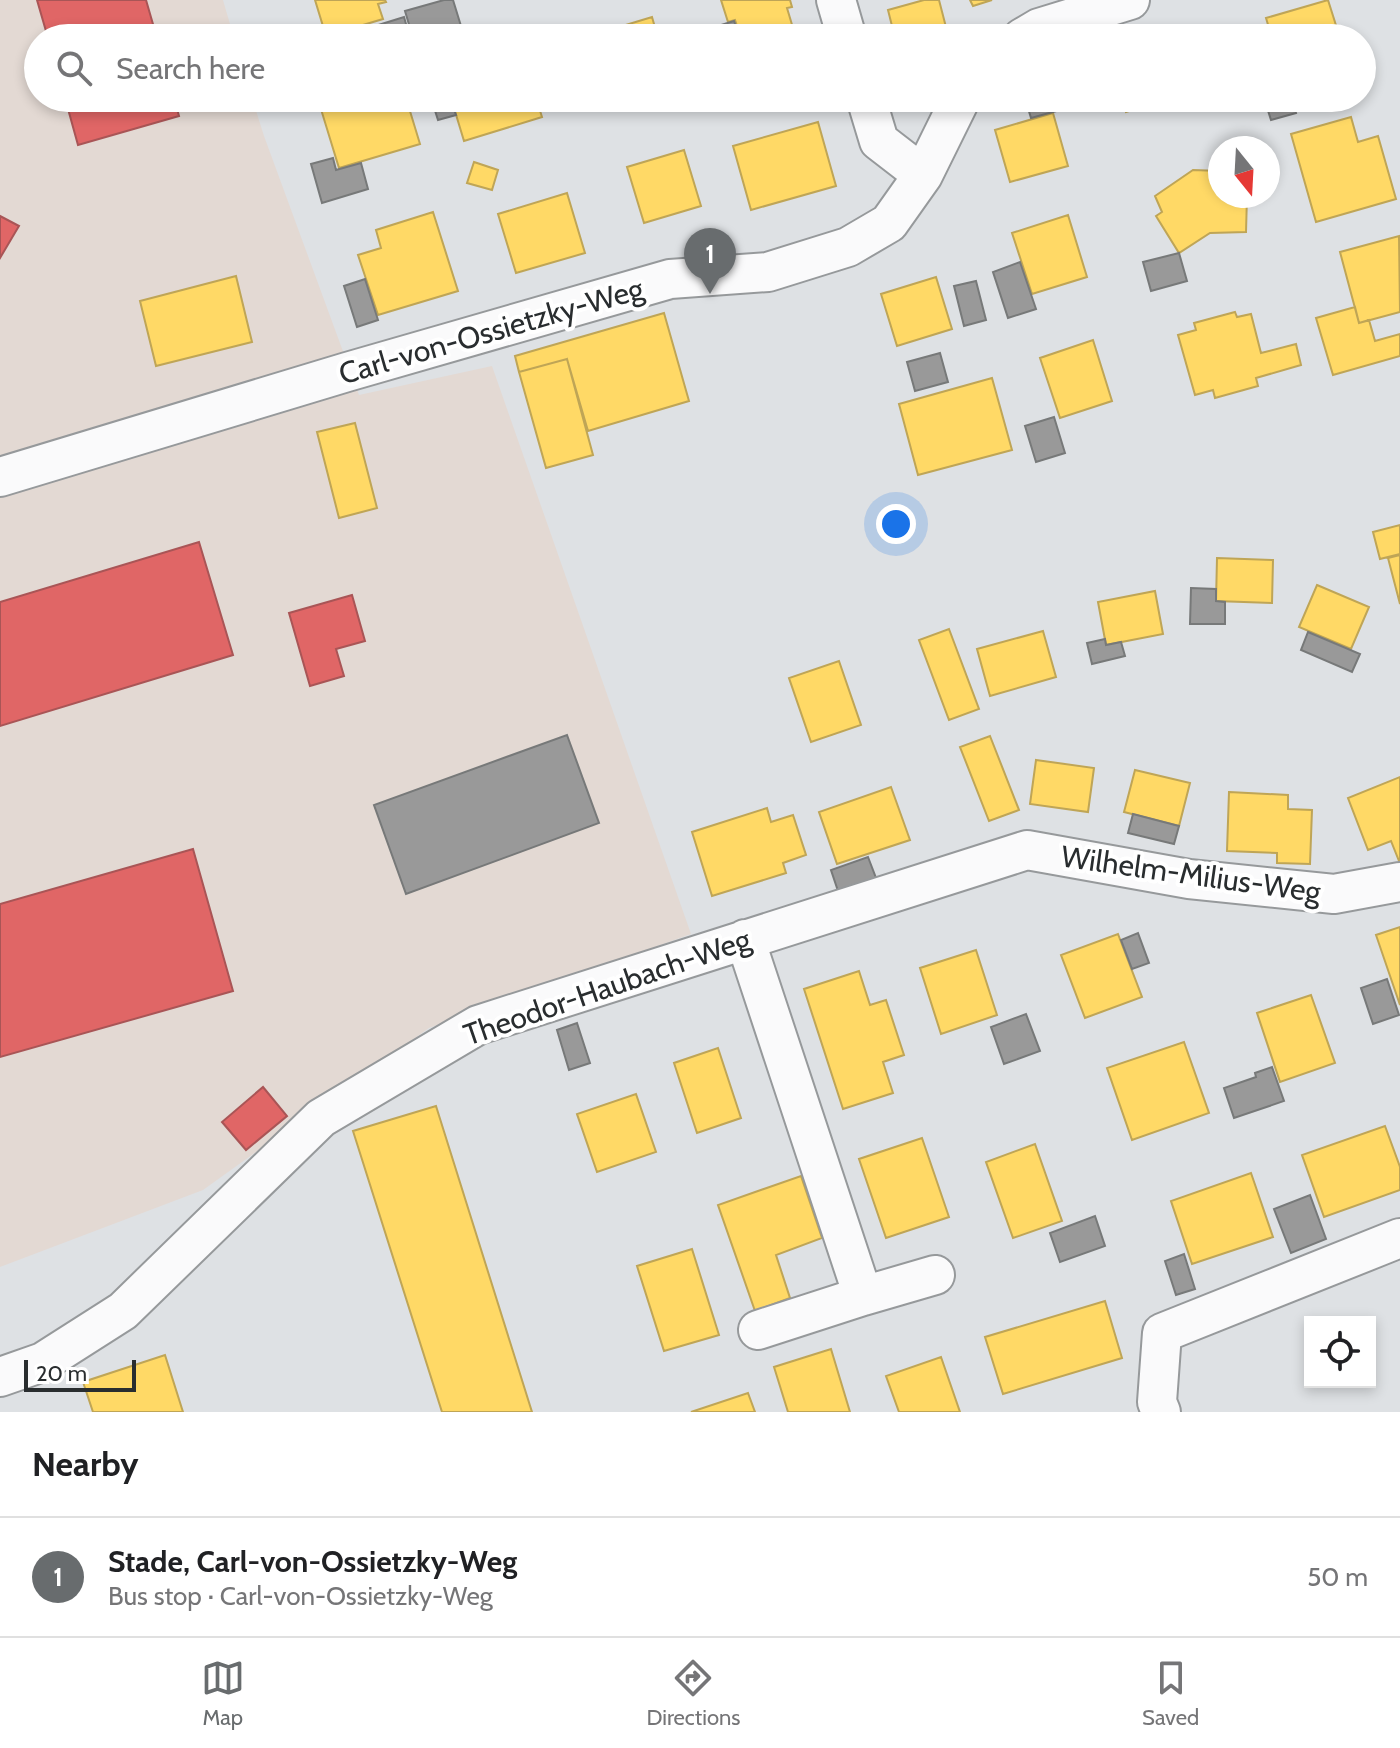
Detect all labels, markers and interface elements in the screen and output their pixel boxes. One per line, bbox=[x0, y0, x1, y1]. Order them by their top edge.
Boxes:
search box bbox=[24, 24, 1376, 112]
icon: search bbox=[52, 46, 96, 90]
text: Search here bbox=[116, 50, 265, 87]
north arrow bbox=[1208, 136, 1280, 208]
pin: 1 bbox=[684, 228, 736, 294]
street label: Carl-von-Ossietzky-Weg bbox=[335, 270, 648, 392]
your location bbox=[876, 504, 916, 544]
street label: Wilhelm-Milius-Weg bbox=[1059, 837, 1324, 911]
street label: Theodor-Haubach-Weg bbox=[459, 920, 756, 1053]
map controls bbox=[1304, 1316, 1376, 1388]
button: locate bbox=[1304, 1316, 1376, 1388]
scale bar bbox=[24, 1356, 136, 1392]
text: 20 m bbox=[36, 1360, 87, 1387]
text: Nearby bbox=[32, 1443, 139, 1485]
text: Stade, Carl-von-Ossietzky-Weg bbox=[108, 1543, 517, 1580]
text: 1 bbox=[53, 1561, 63, 1593]
text: 50 m bbox=[1307, 1561, 1368, 1593]
text: Bus stop · Carl-von-Ossietzky-Weg bbox=[108, 1580, 493, 1612]
tab: Map bbox=[201, 1656, 245, 1731]
tab: Directions bbox=[646, 1656, 740, 1731]
tab: Saved bbox=[1142, 1656, 1199, 1731]

